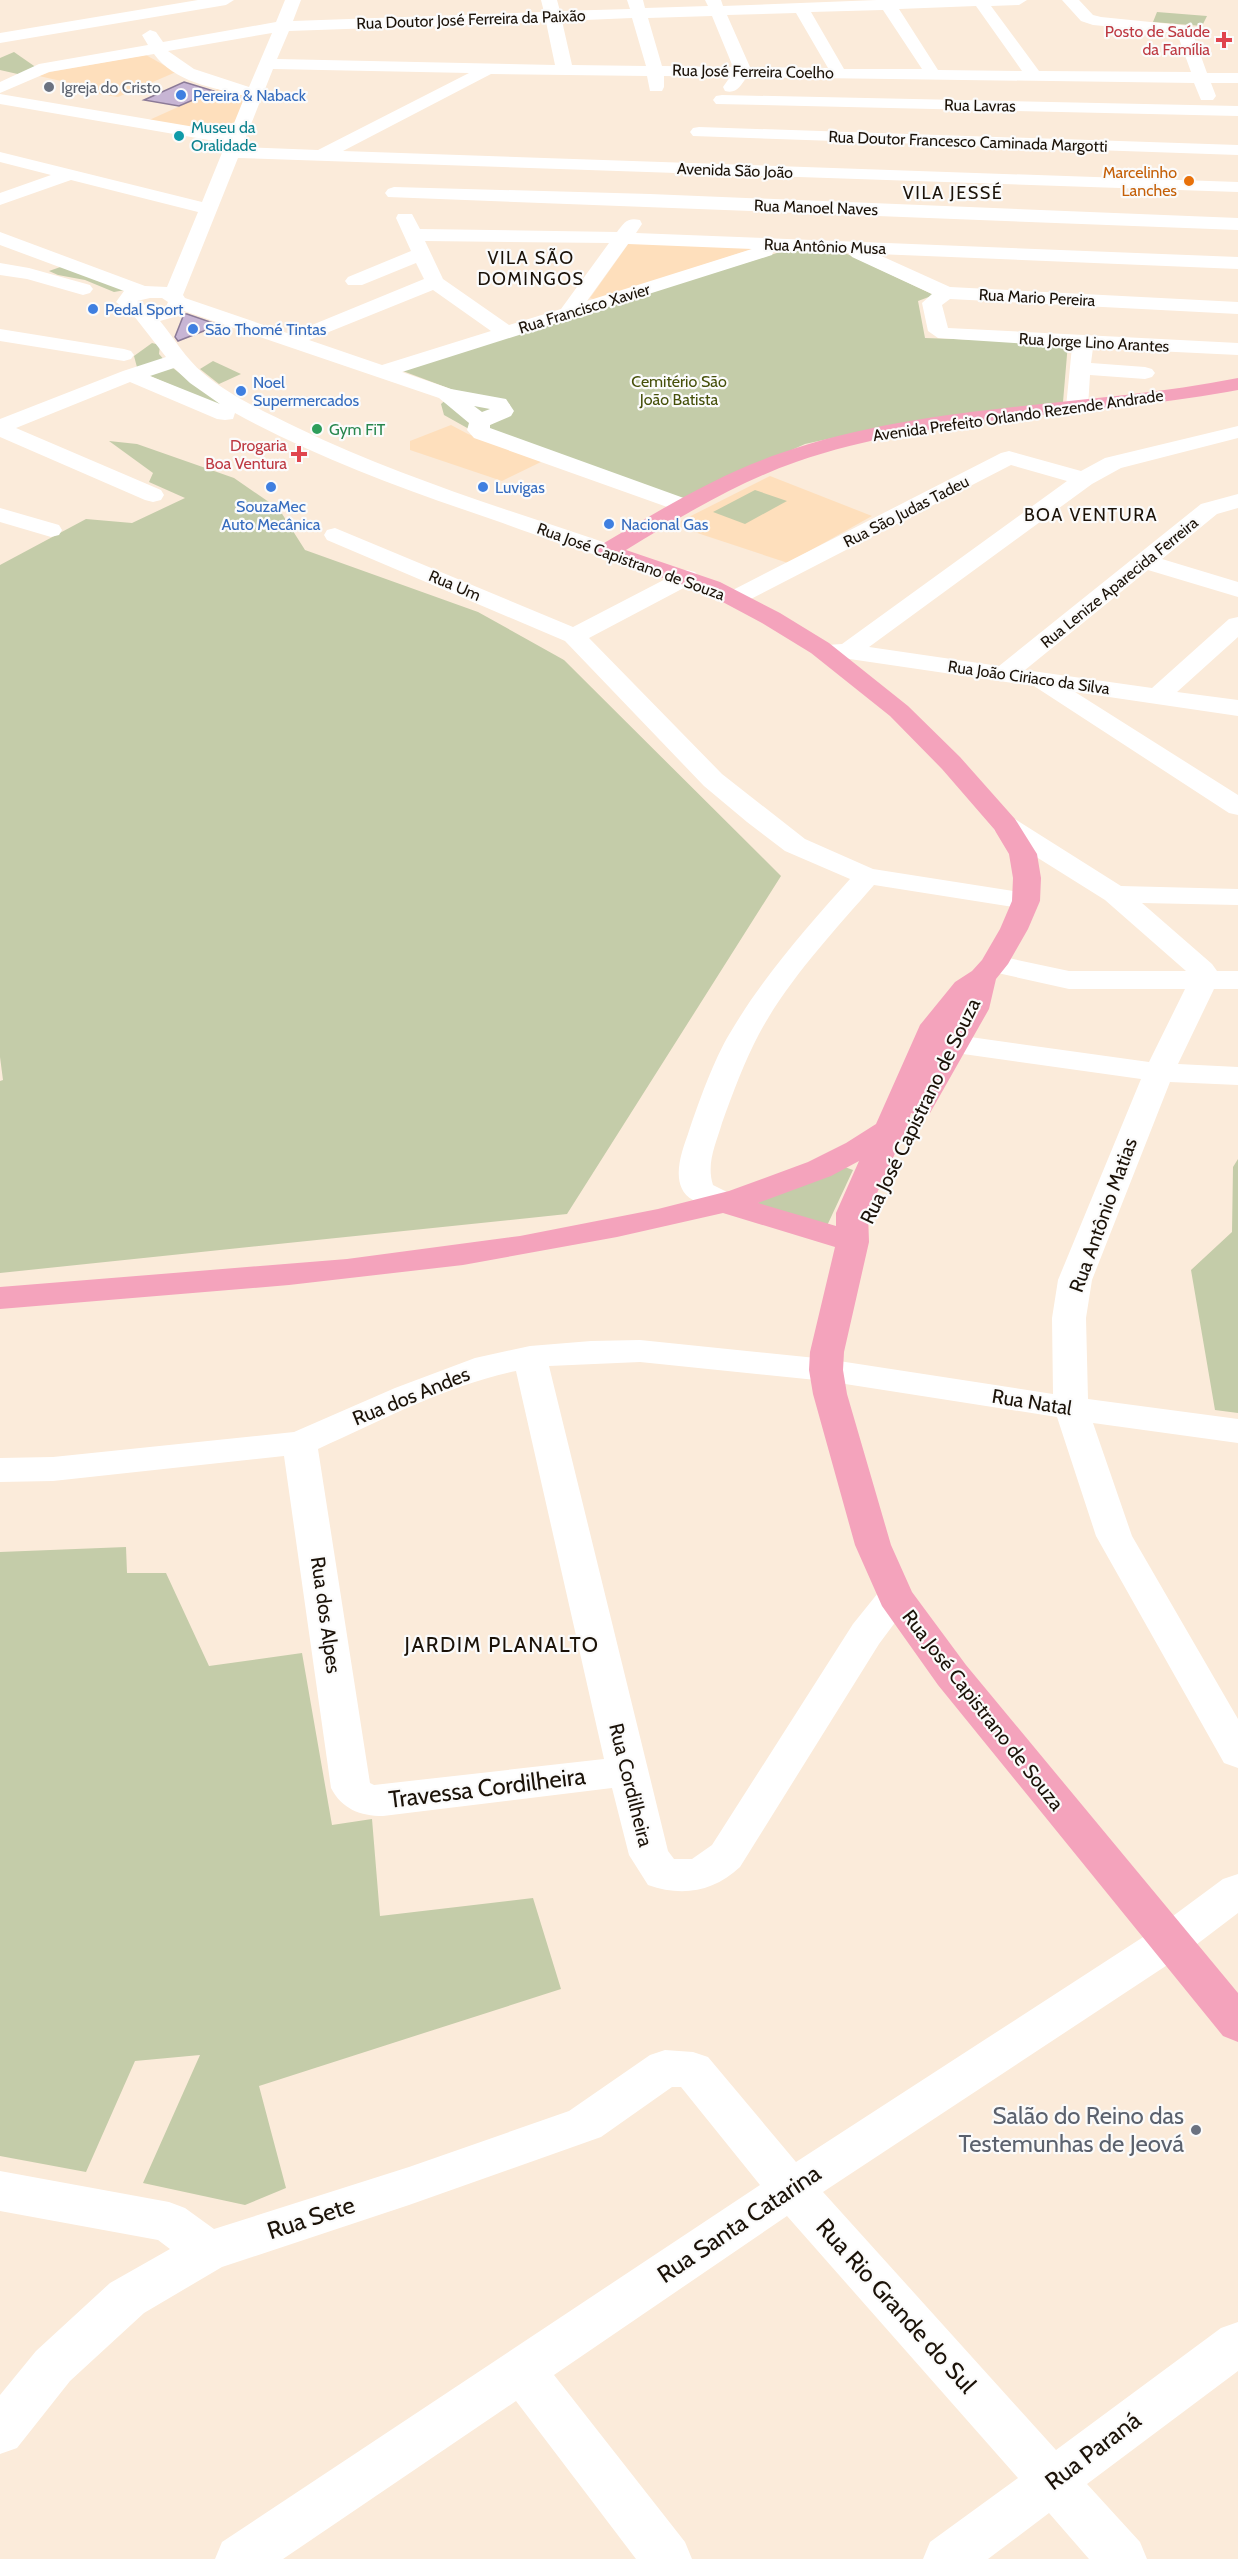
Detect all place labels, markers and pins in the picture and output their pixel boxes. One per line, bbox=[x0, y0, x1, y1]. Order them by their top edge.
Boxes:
place label: Posto de Saúde da Família bbox=[1105, 22, 1210, 59]
marker: Posto de Saúde da Família bbox=[1215, 31, 1233, 49]
place label: Igreja do Cristo bbox=[61, 78, 161, 97]
marker: Igreja do Cristo bbox=[42, 80, 56, 94]
place label: Pereira & Naback bbox=[193, 86, 307, 105]
marker: Pereira & Naback bbox=[174, 88, 188, 102]
place label: Museu da Oralidade bbox=[191, 118, 257, 155]
marker: Museu da Oralidade bbox=[172, 129, 186, 143]
place label: Marcelinho Lanches bbox=[1103, 163, 1177, 200]
marker: Marcelinho Lanches bbox=[1182, 174, 1196, 188]
place label: Pedal Sport bbox=[105, 300, 184, 319]
marker: Pedal Sport bbox=[86, 302, 100, 316]
place label: São Thomé Tintas bbox=[205, 320, 327, 339]
marker: São Thomé Tintas bbox=[186, 322, 200, 336]
place label: Noel Supermercados bbox=[253, 373, 359, 410]
marker: Noel Supermercados bbox=[234, 384, 248, 398]
place label: Gym FiT bbox=[329, 420, 386, 439]
marker: Gym FiT bbox=[310, 422, 324, 436]
place label: Drogaria Boa Ventura bbox=[205, 436, 287, 473]
marker: Drogaria Boa Ventura bbox=[292, 447, 306, 461]
place label: Luvigas bbox=[495, 478, 545, 497]
marker: SouzaMec Auto Mecânica bbox=[264, 480, 278, 494]
marker: Luvigas bbox=[476, 480, 490, 494]
place label: SouzaMec Auto Mecânica bbox=[222, 497, 321, 534]
place label: Nacional Gas bbox=[621, 515, 709, 534]
marker: Nacional Gas bbox=[602, 517, 616, 531]
place label: Salão do Reino das Testemunhas de Jeová bbox=[958, 2101, 1184, 2158]
marker: Salão do Reino das Testemunhas de Jeová bbox=[1189, 2123, 1203, 2137]

